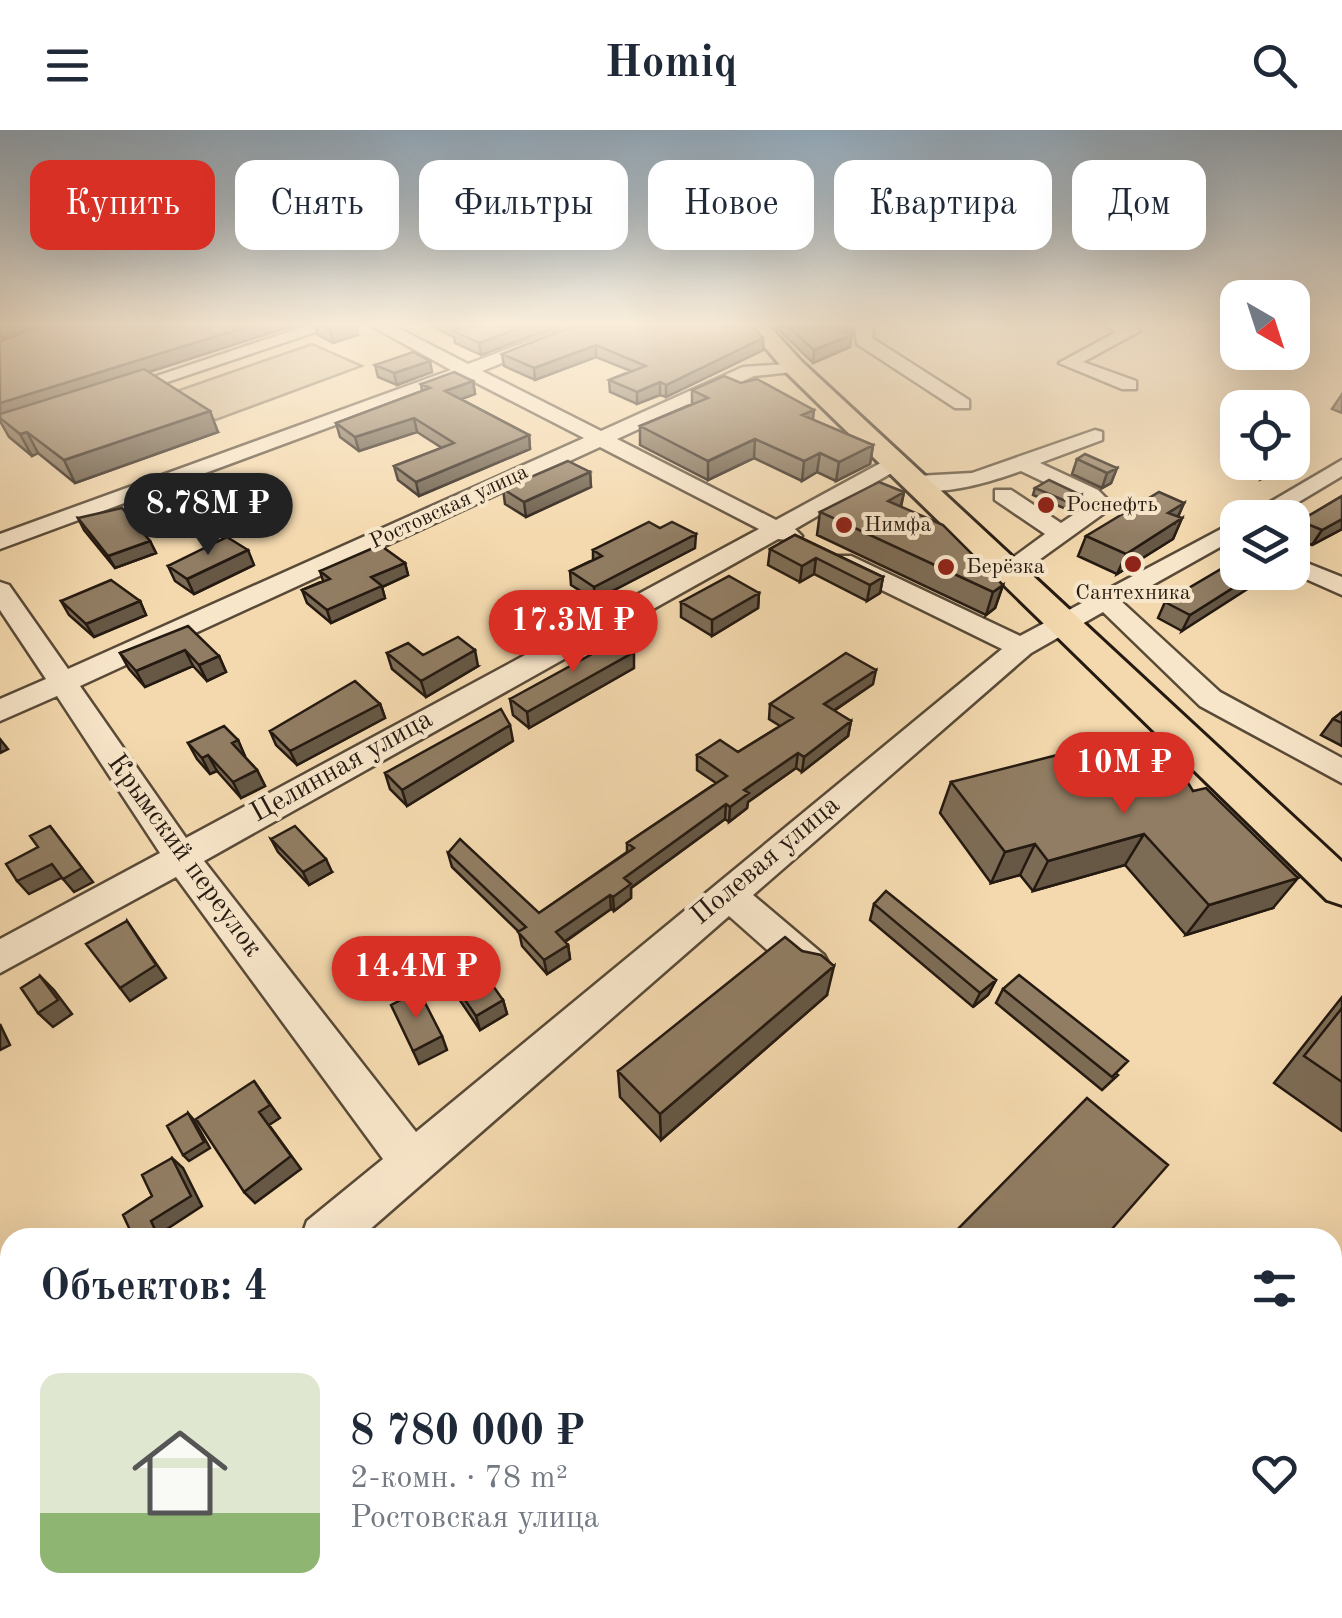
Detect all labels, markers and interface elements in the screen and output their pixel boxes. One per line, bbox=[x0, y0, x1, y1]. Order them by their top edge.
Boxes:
icon: menu bbox=[40, 38, 95, 93]
icon: search bbox=[1247, 38, 1302, 93]
text: Homiq bbox=[605, 42, 737, 87]
chip: Купить bbox=[30, 160, 215, 250]
chip: Снять bbox=[235, 160, 399, 250]
chip: Фильтры bbox=[419, 160, 628, 250]
chip: Новое bbox=[648, 160, 814, 250]
chip: Квартира bbox=[834, 160, 1052, 250]
chip: Дом bbox=[1072, 160, 1206, 250]
north arrow bbox=[1220, 280, 1310, 370]
map controls bbox=[1220, 280, 1310, 590]
button: locate bbox=[1220, 390, 1310, 480]
street label: Ростовская улица bbox=[367, 461, 531, 553]
pin: 8.78M ₽ bbox=[116, 473, 300, 558]
text: 8.78M ₽ bbox=[146, 489, 270, 521]
marker: Роснефть bbox=[1035, 494, 1057, 516]
place label: Роснефть bbox=[1066, 494, 1158, 516]
button: layers bbox=[1220, 500, 1310, 590]
marker: Нимфа bbox=[833, 514, 855, 536]
place label: Нимфа bbox=[864, 514, 931, 536]
marker: Сантехника bbox=[1122, 553, 1144, 575]
marker: Берёзка bbox=[935, 556, 957, 578]
place label: Берёзка bbox=[966, 556, 1045, 578]
place label: Сантехника bbox=[1075, 582, 1191, 604]
pin: 17.3M ₽ bbox=[481, 590, 665, 675]
text: 17.3M ₽ bbox=[511, 606, 635, 638]
street label: Целинная улица bbox=[246, 705, 438, 828]
pin: 10M ₽ bbox=[1054, 732, 1194, 817]
text: 10M ₽ bbox=[1075, 748, 1173, 780]
street label: Крымский переулок bbox=[101, 749, 267, 963]
street label: Полевая улица bbox=[686, 791, 846, 931]
pin: 14.4M ₽ bbox=[324, 936, 508, 1021]
text: 14.4M ₽ bbox=[354, 952, 478, 984]
icon: filters bbox=[1247, 1261, 1302, 1316]
text: Объектов: 4 bbox=[40, 1267, 268, 1309]
text: 8 780 000 ₽ bbox=[350, 1412, 585, 1454]
icon: home bbox=[120, 1413, 240, 1533]
icon: heart bbox=[1247, 1446, 1302, 1501]
text: 2-комн. · 78 m² bbox=[350, 1463, 568, 1495]
text: Ростовская улица bbox=[350, 1503, 599, 1535]

